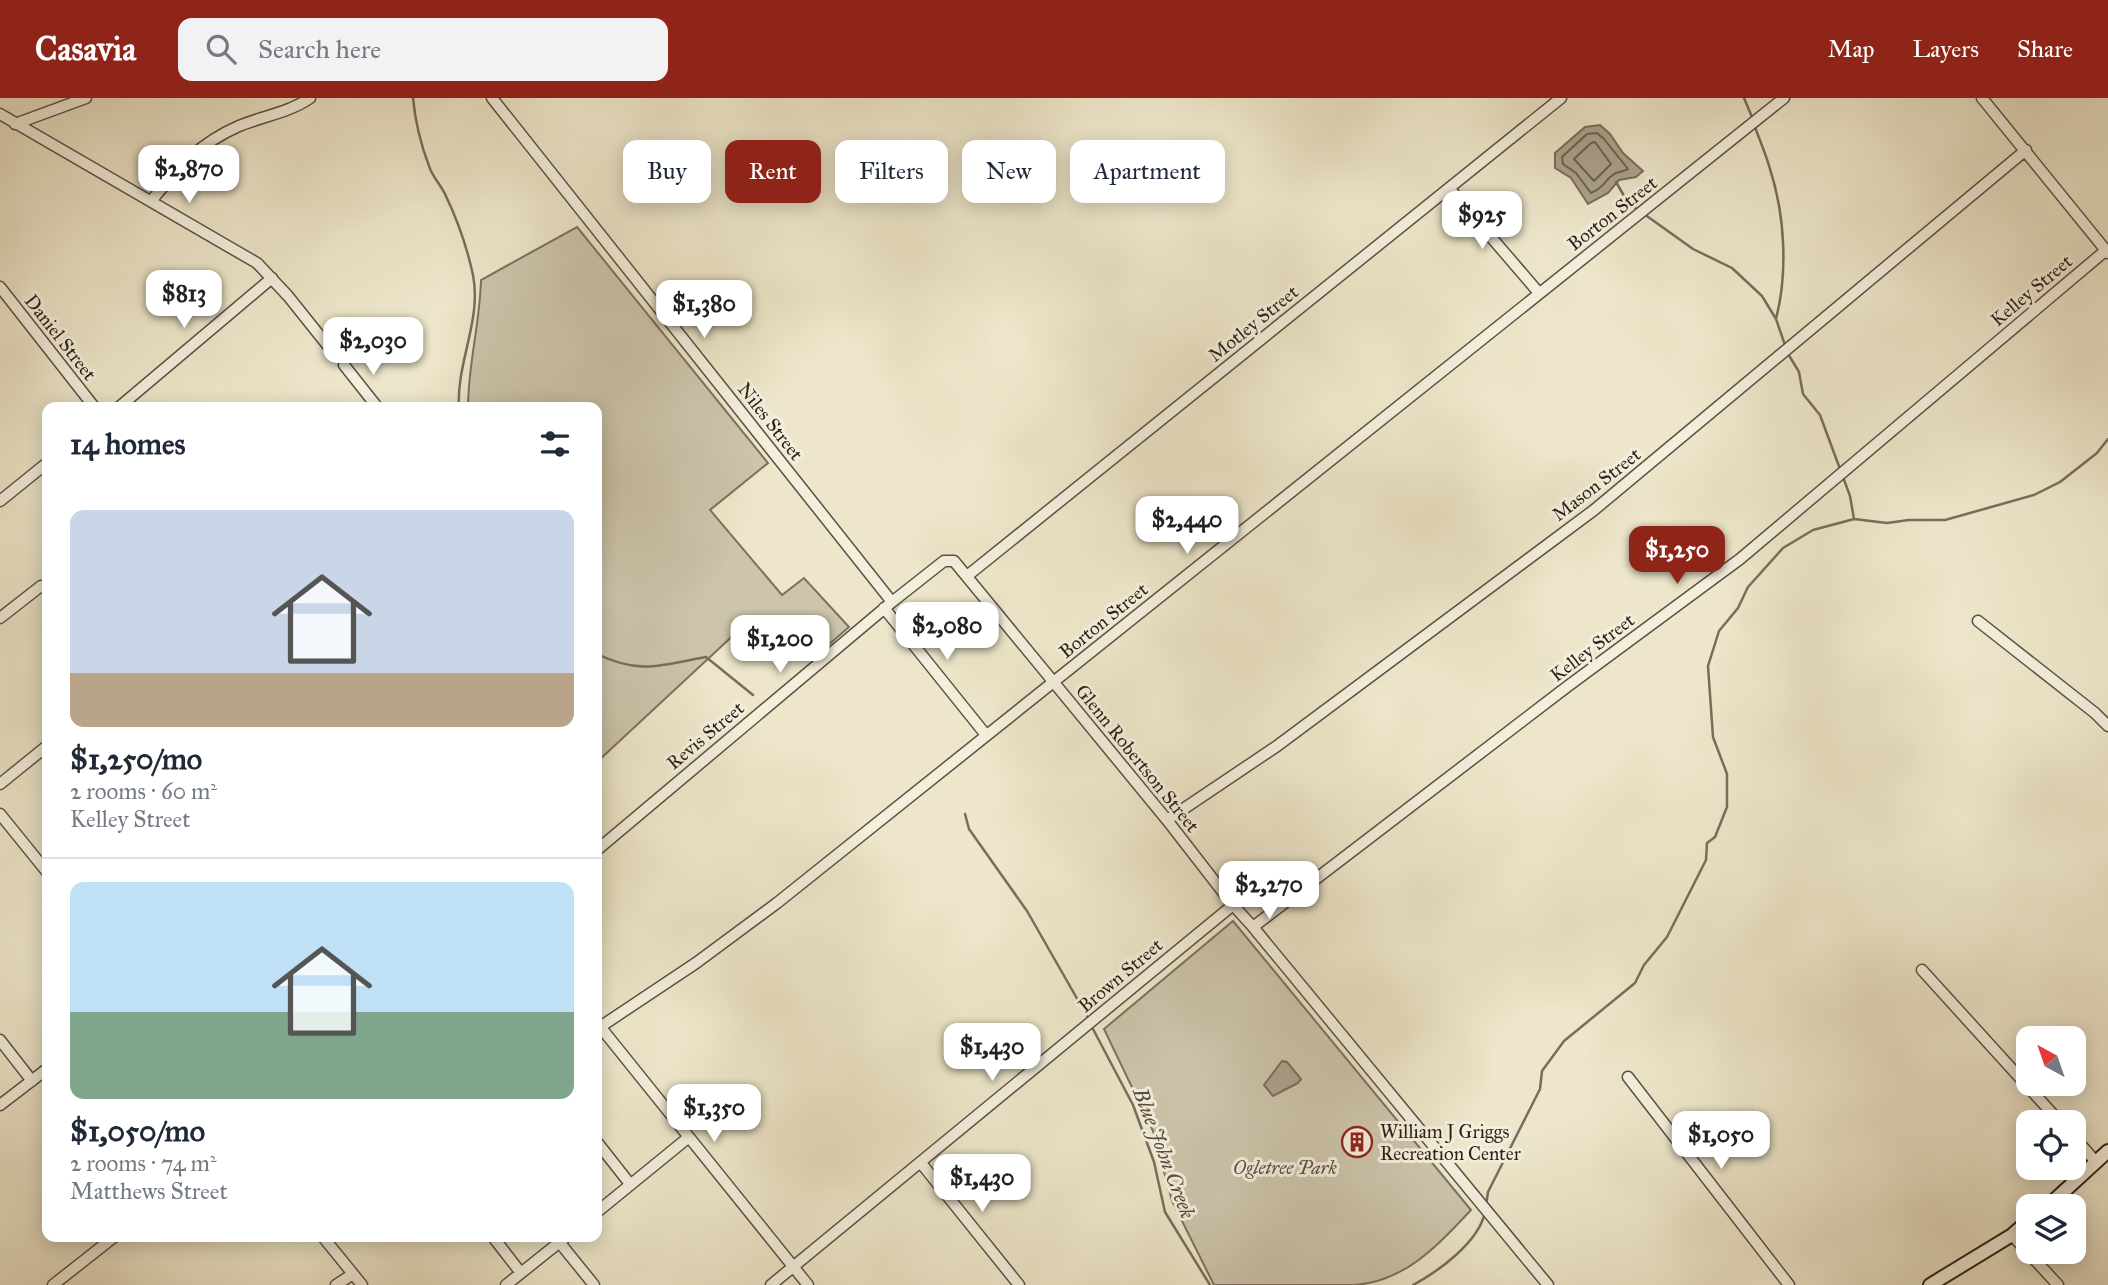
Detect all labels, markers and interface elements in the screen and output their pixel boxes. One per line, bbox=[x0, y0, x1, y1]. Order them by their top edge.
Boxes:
search box bbox=[178, 18, 668, 81]
text: Casavia bbox=[35, 29, 136, 69]
icon: search bbox=[202, 30, 240, 68]
text: Search here bbox=[258, 33, 381, 65]
text: Map bbox=[1828, 34, 1875, 64]
text: Layers bbox=[1913, 34, 1979, 64]
text: Share bbox=[2017, 34, 2073, 64]
chip: Buy bbox=[623, 140, 711, 203]
chip: Rent bbox=[725, 140, 821, 203]
chip: Filters bbox=[835, 140, 948, 203]
chip: New bbox=[962, 140, 1056, 203]
chip: Apartment bbox=[1070, 140, 1225, 203]
pin: $2,870 bbox=[132, 146, 246, 205]
text: $2,870 bbox=[154, 154, 224, 182]
street label: Borton Street bbox=[1563, 171, 1662, 256]
pin: $925 bbox=[1441, 192, 1523, 251]
text: $925 bbox=[1458, 200, 1506, 228]
street label: Kelley Street bbox=[1986, 249, 2077, 331]
pin: $813 bbox=[143, 271, 225, 330]
text: $813 bbox=[162, 279, 206, 307]
pin: $1,380 bbox=[647, 280, 761, 340]
street label: Motley Street bbox=[1204, 280, 1303, 367]
text: $1,380 bbox=[672, 289, 736, 317]
street label: Daniel Street bbox=[20, 290, 101, 385]
pin: $2,030 bbox=[316, 317, 430, 377]
text: $2,030 bbox=[339, 326, 407, 354]
street label: Niles Street bbox=[733, 378, 808, 465]
icon: filters bbox=[536, 425, 574, 463]
text: 14 homes bbox=[70, 426, 185, 462]
street label: Mason Street bbox=[1548, 443, 1645, 526]
pin: $2,440 bbox=[1130, 496, 1244, 556]
text: $2,440 bbox=[1151, 505, 1223, 533]
pin: $1,250 bbox=[1620, 526, 1734, 586]
text: $1,250 bbox=[1645, 535, 1709, 563]
icon: home bbox=[259, 556, 385, 682]
street label: Borton Street bbox=[1054, 577, 1152, 663]
pin: $2,080 bbox=[890, 602, 1004, 662]
street label: Kelley Street bbox=[1546, 608, 1639, 687]
text: $2,080 bbox=[912, 611, 982, 639]
pin: $1,200 bbox=[723, 616, 837, 675]
text: $1,200 bbox=[747, 624, 813, 652]
street label: Glenn Robertson Street bbox=[1071, 680, 1205, 837]
street label: Revis Street bbox=[662, 696, 749, 774]
text: $1,250/mo bbox=[70, 741, 202, 777]
text: 2 rooms · 60 m² bbox=[70, 777, 217, 805]
text: Kelley Street bbox=[70, 805, 190, 833]
pin: $2,270 bbox=[1212, 862, 1326, 921]
text: $2,270 bbox=[1235, 870, 1303, 898]
icon: home bbox=[259, 928, 385, 1054]
street label: Brown Street bbox=[1073, 933, 1167, 1017]
pin: $1,430 bbox=[935, 1024, 1049, 1083]
north arrow bbox=[2016, 1026, 2086, 1096]
map controls bbox=[2016, 1026, 2086, 1264]
text: $1,430 bbox=[960, 1032, 1024, 1060]
water label: Blue John Creek bbox=[1127, 1083, 1201, 1223]
pin: $1,350 bbox=[657, 1084, 771, 1144]
text: $1,350 bbox=[683, 1093, 745, 1121]
button: locate bbox=[2016, 1110, 2086, 1180]
pin: $1,050 bbox=[1664, 1112, 1778, 1171]
text: $1,050/mo bbox=[70, 1113, 205, 1149]
place label: William J Griggs Recreation Center bbox=[1380, 1120, 1522, 1165]
text: $1,050 bbox=[1688, 1120, 1754, 1148]
building icon: William J Griggs Recreation Center bbox=[1340, 1125, 1374, 1159]
text: 2 rooms · 74 m² bbox=[70, 1149, 216, 1177]
pin: $1,430 bbox=[925, 1154, 1039, 1214]
park label: Ogletree Park bbox=[1233, 1156, 1338, 1179]
text: $1,430 bbox=[950, 1163, 1014, 1191]
text: Matthews Street bbox=[70, 1177, 228, 1205]
button: layers bbox=[2016, 1194, 2086, 1264]

